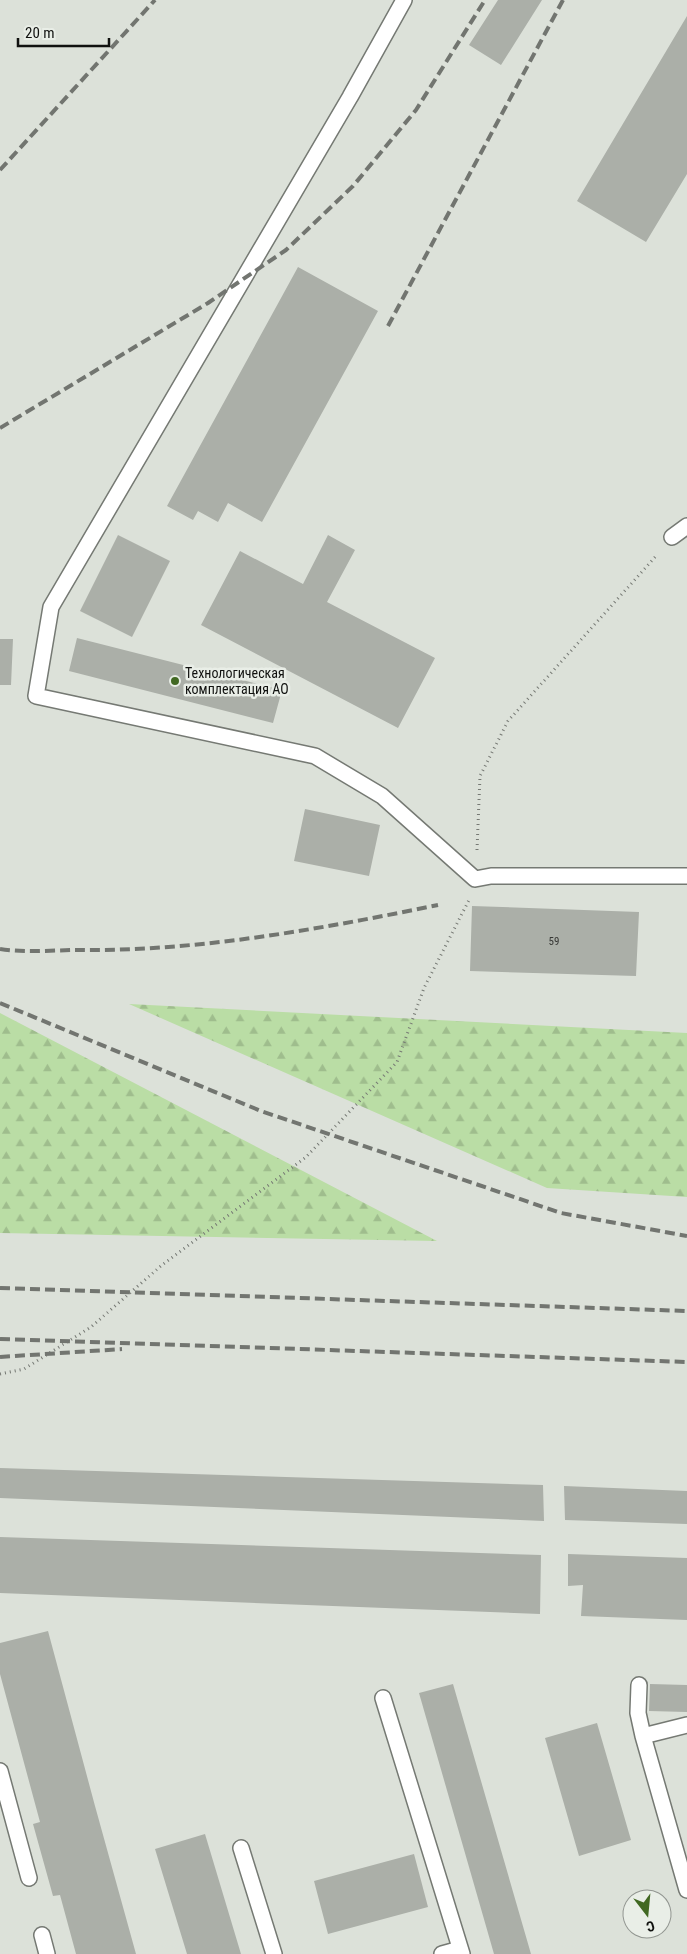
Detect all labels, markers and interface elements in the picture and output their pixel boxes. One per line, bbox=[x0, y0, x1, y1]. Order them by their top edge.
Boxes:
scale bar bbox=[18, 15, 109, 47]
text: 20 m bbox=[25, 24, 55, 42]
place label: Технологическая комплектация АО bbox=[185, 665, 289, 697]
marker: Технологическая комплектация АО bbox=[169, 675, 181, 687]
house number: 59 bbox=[549, 935, 559, 948]
north arrow bbox=[622, 1889, 672, 1939]
text: С bbox=[645, 1918, 657, 1935]

